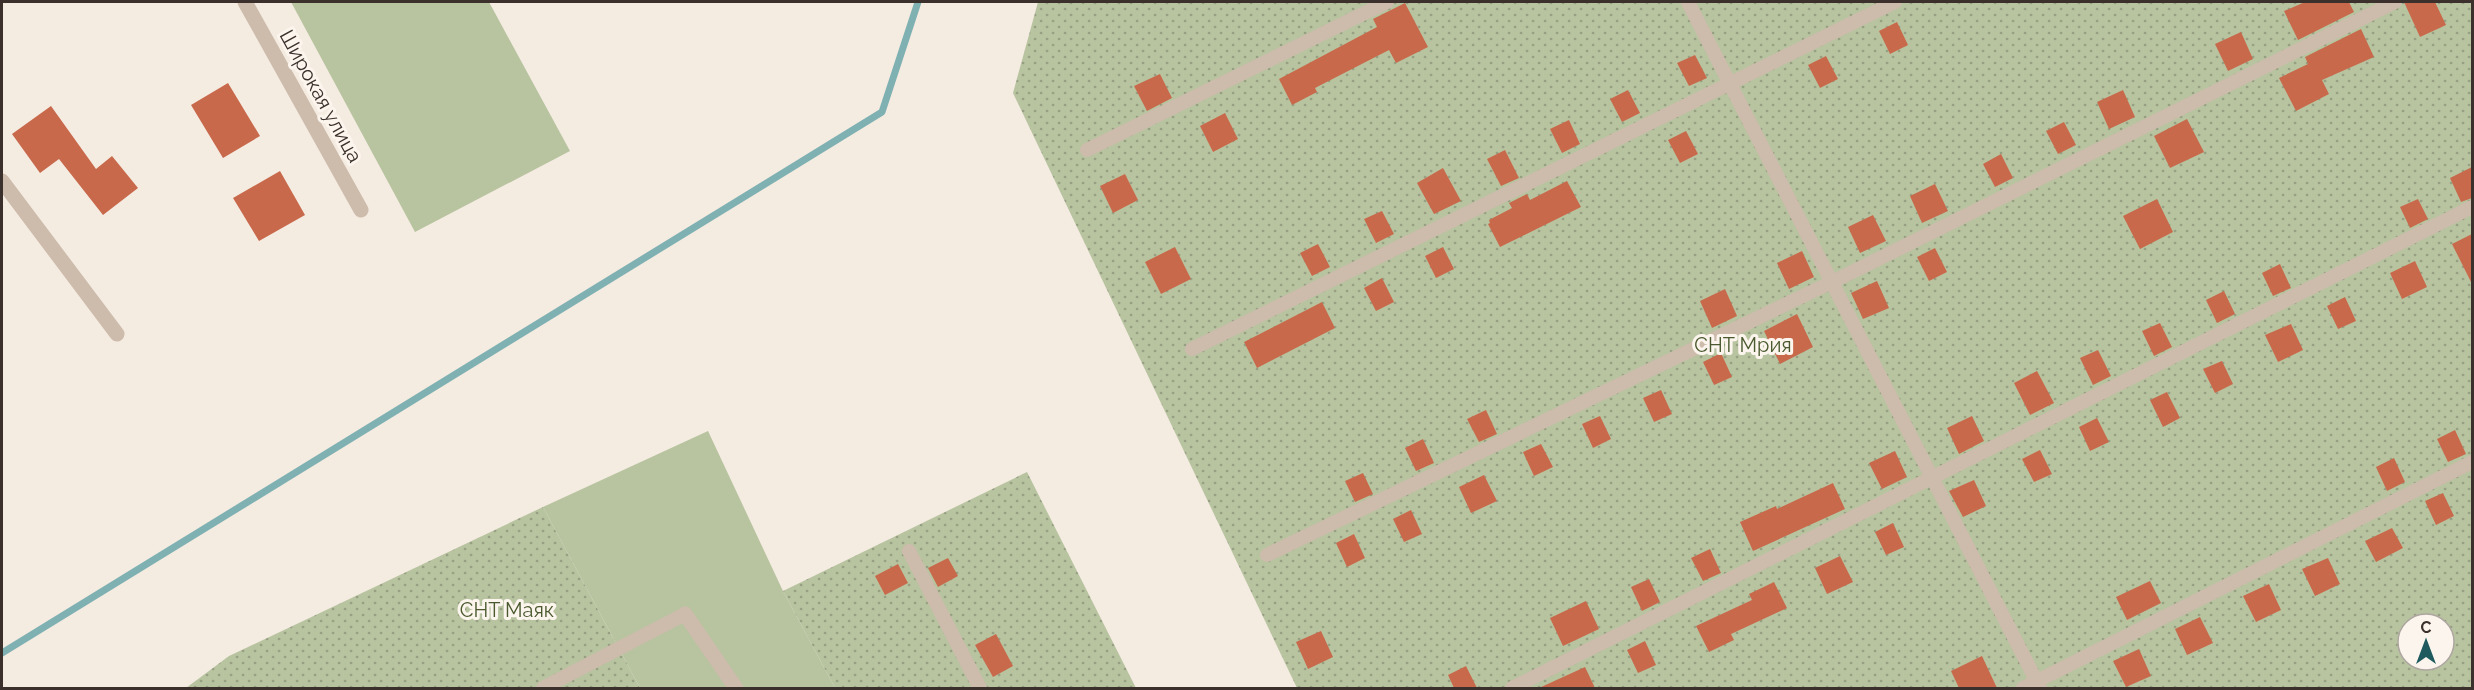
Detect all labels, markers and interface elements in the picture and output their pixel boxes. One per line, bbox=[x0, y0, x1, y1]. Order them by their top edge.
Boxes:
street label: Широкая улица bbox=[275, 26, 367, 166]
park label: СНТ Мрия bbox=[1694, 333, 1792, 357]
park label: СНТ Маяк bbox=[460, 598, 554, 622]
north arrow bbox=[2396, 612, 2456, 672]
text: С bbox=[2421, 618, 2432, 637]

